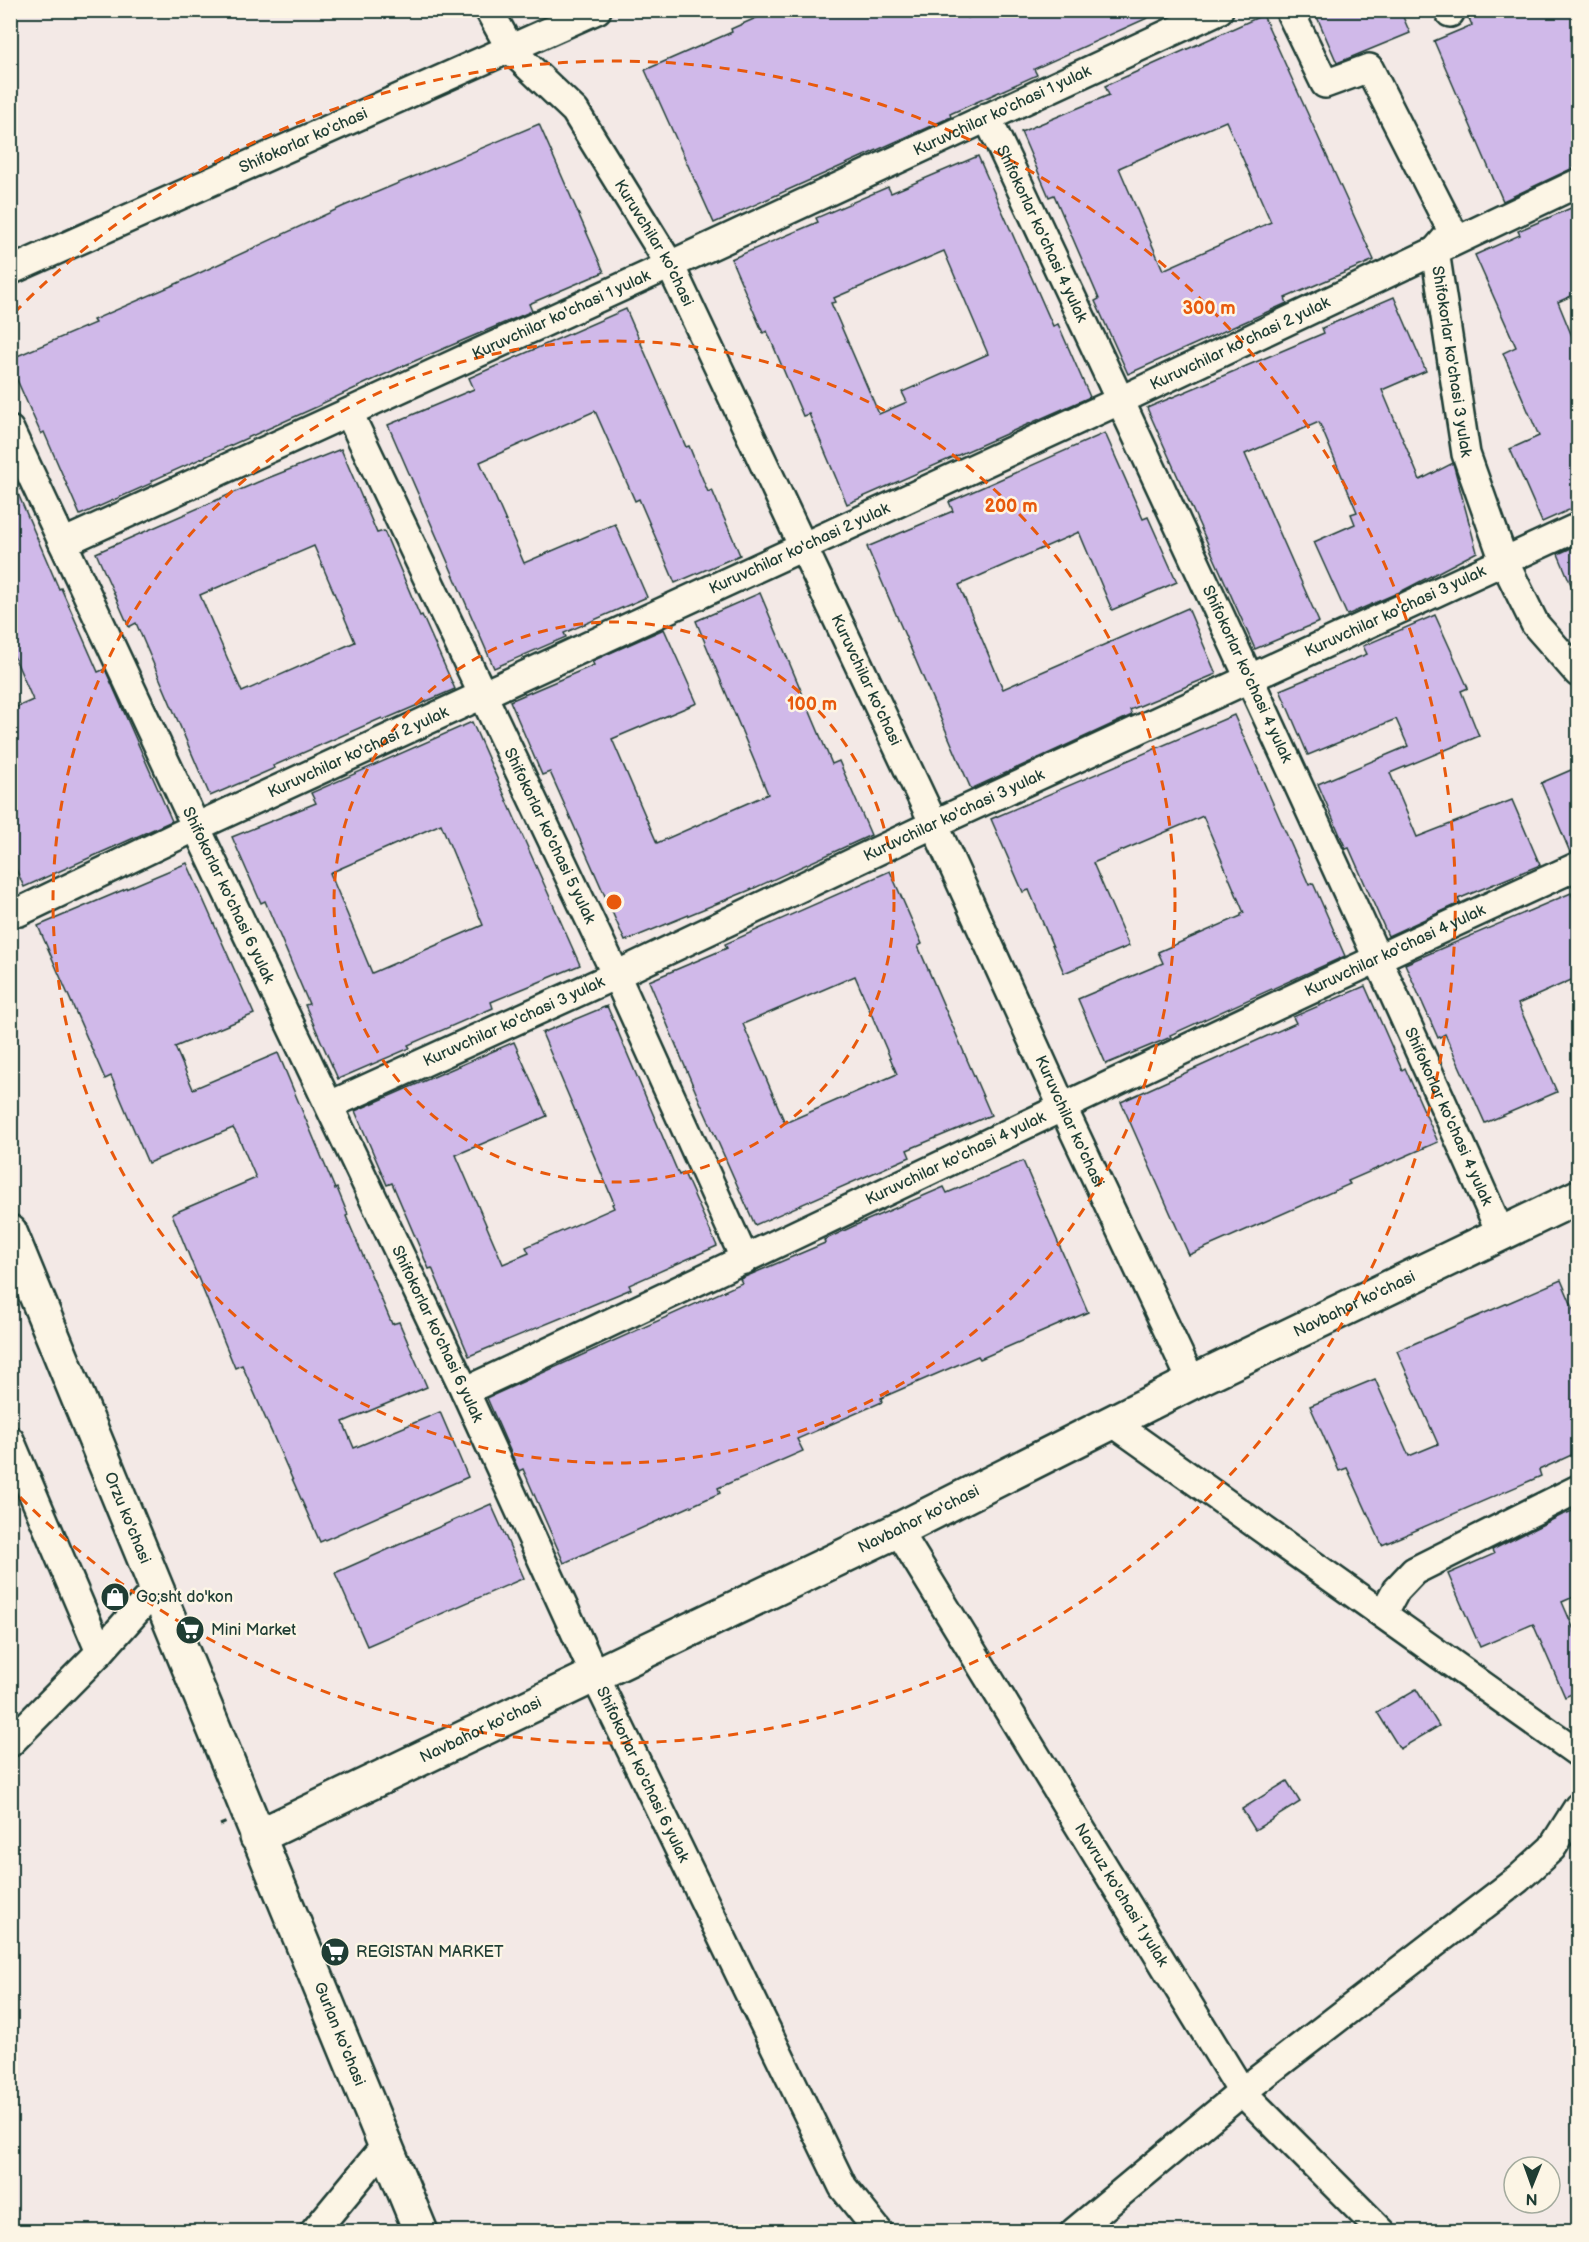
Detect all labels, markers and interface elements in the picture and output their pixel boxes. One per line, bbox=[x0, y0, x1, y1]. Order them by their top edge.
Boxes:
street label: Kuruvchilar ko'chasi 1 yulak bbox=[910, 61, 1094, 160]
street label: Shifokorlar ko'chasi bbox=[236, 104, 371, 177]
street label: Shifokorlar ko'chasi 4 yulak bbox=[992, 142, 1092, 325]
street label: Kuruvchilar ko'chasi bbox=[610, 176, 698, 309]
street label: Shifokorlar ko'chasi 3 yulak bbox=[1428, 265, 1476, 459]
street label: Kuruvchilar ko'chasi 1 yulak bbox=[469, 266, 653, 364]
street label: Kuruvchilar ko'chasi 2 yulak bbox=[1147, 293, 1333, 394]
text: 300 m bbox=[1182, 298, 1236, 319]
text: 200 m bbox=[984, 496, 1038, 517]
street label: Kuruvchilar ko'chasi 2 yulak bbox=[706, 498, 893, 598]
street label: Kuruvchilar ko'chasi 3 yulak bbox=[1302, 561, 1489, 661]
street label: Shifokorlar ko'chasi 4 yulak bbox=[1198, 583, 1297, 766]
street label: Kuruvchilar ko'chasi bbox=[827, 611, 905, 749]
text: 100 m bbox=[787, 694, 837, 715]
street label: Kuruvchilar ko'chasi 2 yulak bbox=[265, 702, 452, 802]
street label: Shifokorlar ko'chasi 5 yulak bbox=[500, 745, 600, 927]
street label: Kuruvchilar ko'chasi 3 yulak bbox=[861, 765, 1048, 866]
street label: Shifokorlar ko'chasi 6 yulak bbox=[178, 804, 279, 987]
centre of rings bbox=[604, 892, 624, 912]
street label: Kuruvchilar ko'chasi 4 yulak bbox=[1302, 900, 1488, 1001]
street label: Kuruvchilar ko'chasi 3 yulak bbox=[420, 972, 608, 1071]
street label: Shifokorlar ko'chasi 4 yulak bbox=[1400, 1024, 1497, 1209]
street label: Kuruvchilar ko'chasi bbox=[1031, 1053, 1108, 1190]
street label: Kuruvchilar ko'chasi 4 yulak bbox=[863, 1107, 1049, 1209]
street label: Shifokorlar ko'chasi 6 yulak bbox=[388, 1243, 488, 1425]
street label: Navbahor ko'chasi bbox=[1290, 1267, 1418, 1341]
street label: Orzu ko'chasi bbox=[100, 1469, 155, 1566]
street label: Navbahor ko'chasi bbox=[855, 1481, 982, 1557]
shop icon: Go;sht do'kon bbox=[99, 1581, 131, 1613]
place label: Go;sht do'kon bbox=[136, 1588, 233, 1607]
supermarket icon: Mini Market bbox=[174, 1614, 206, 1646]
place label: Mini Market bbox=[211, 1621, 296, 1640]
street label: Shifokorlar ko'chasi 6 yulak bbox=[592, 1683, 694, 1866]
street label: Navbahor ko'chasi bbox=[417, 1693, 545, 1767]
street label: Navruz ko'chasi 1 yulak bbox=[1070, 1820, 1172, 1970]
supermarket icon: REGISTAN MARKET bbox=[319, 1936, 351, 1968]
place label: REGISTAN MARKET bbox=[356, 1943, 504, 1962]
street label: Gurlan ko'chasi bbox=[310, 1979, 369, 2089]
north arrow bbox=[1502, 2155, 1562, 2215]
text: N bbox=[1526, 2189, 1538, 2208]

